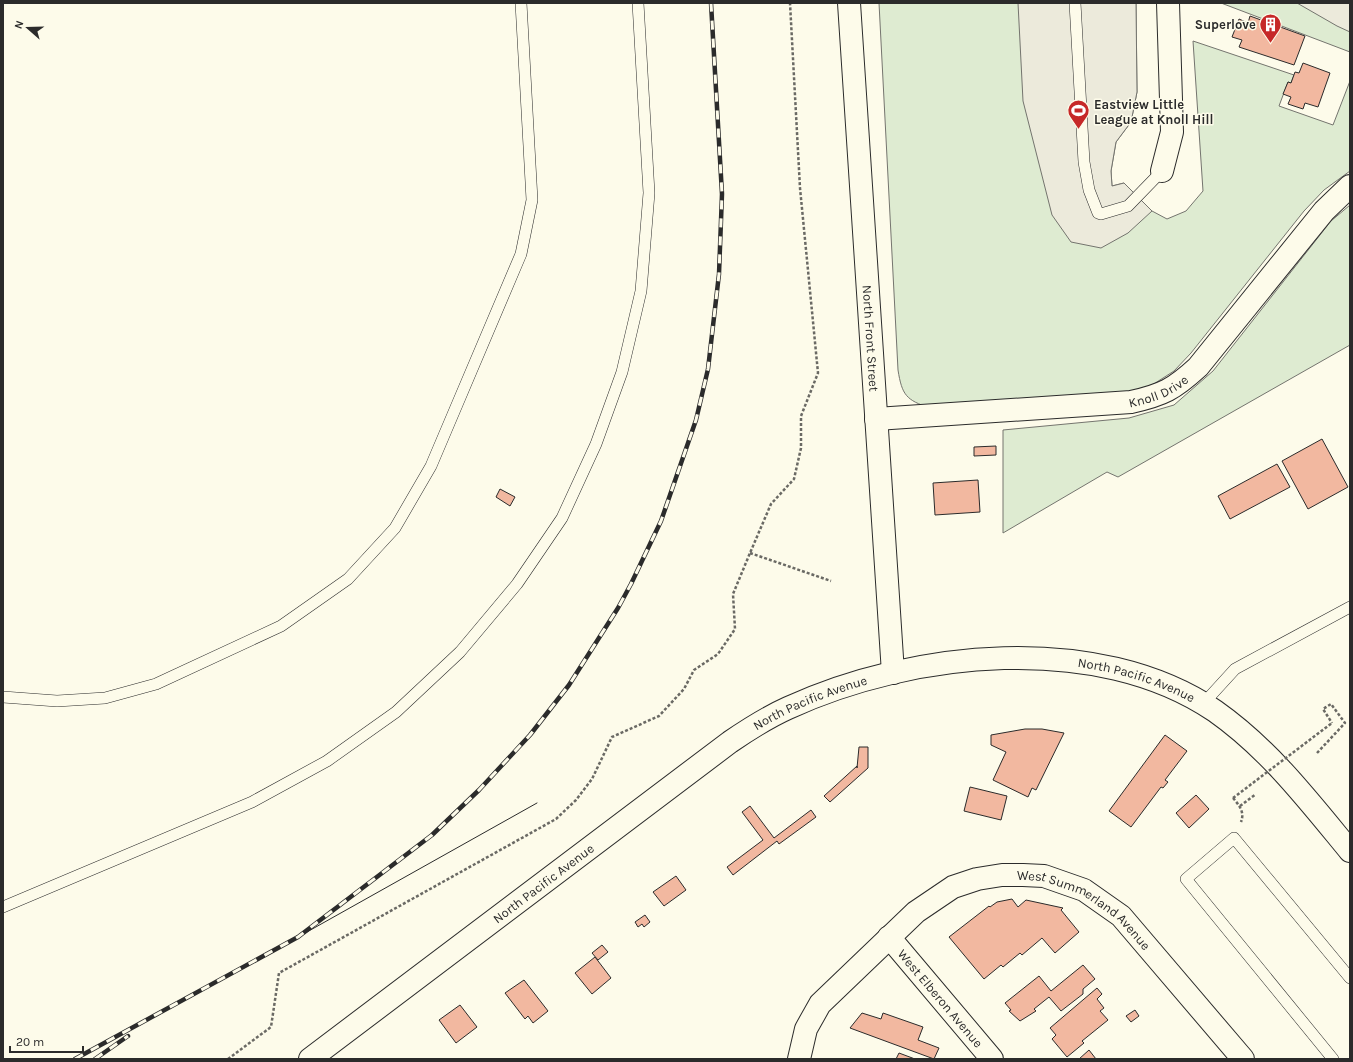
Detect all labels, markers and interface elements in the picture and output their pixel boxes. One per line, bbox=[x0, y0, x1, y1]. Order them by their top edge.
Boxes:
north arrow bbox=[8, 8, 48, 48]
building icon: Superlove bbox=[1258, 11, 1284, 44]
place label: Superlove bbox=[1195, 17, 1256, 32]
text: N bbox=[12, 19, 27, 31]
place label: Eastview Little League at Knoll Hill bbox=[1094, 97, 1213, 127]
sports icon: Eastview Little League at Knoll Hill bbox=[1065, 98, 1091, 131]
street label: North Front Street bbox=[860, 285, 882, 392]
street label: Knoll Drive bbox=[1127, 372, 1191, 410]
street label: North Pacific Avenue bbox=[1077, 655, 1198, 705]
street label: North Pacific Avenue bbox=[750, 673, 869, 733]
street label: North Pacific Avenue bbox=[490, 840, 597, 926]
street label: West Summerland Avenue bbox=[1017, 868, 1154, 953]
street label: West Elberon Avenue bbox=[895, 946, 986, 1051]
scale bar bbox=[10, 1028, 83, 1054]
text: 20 m bbox=[16, 1035, 44, 1049]

